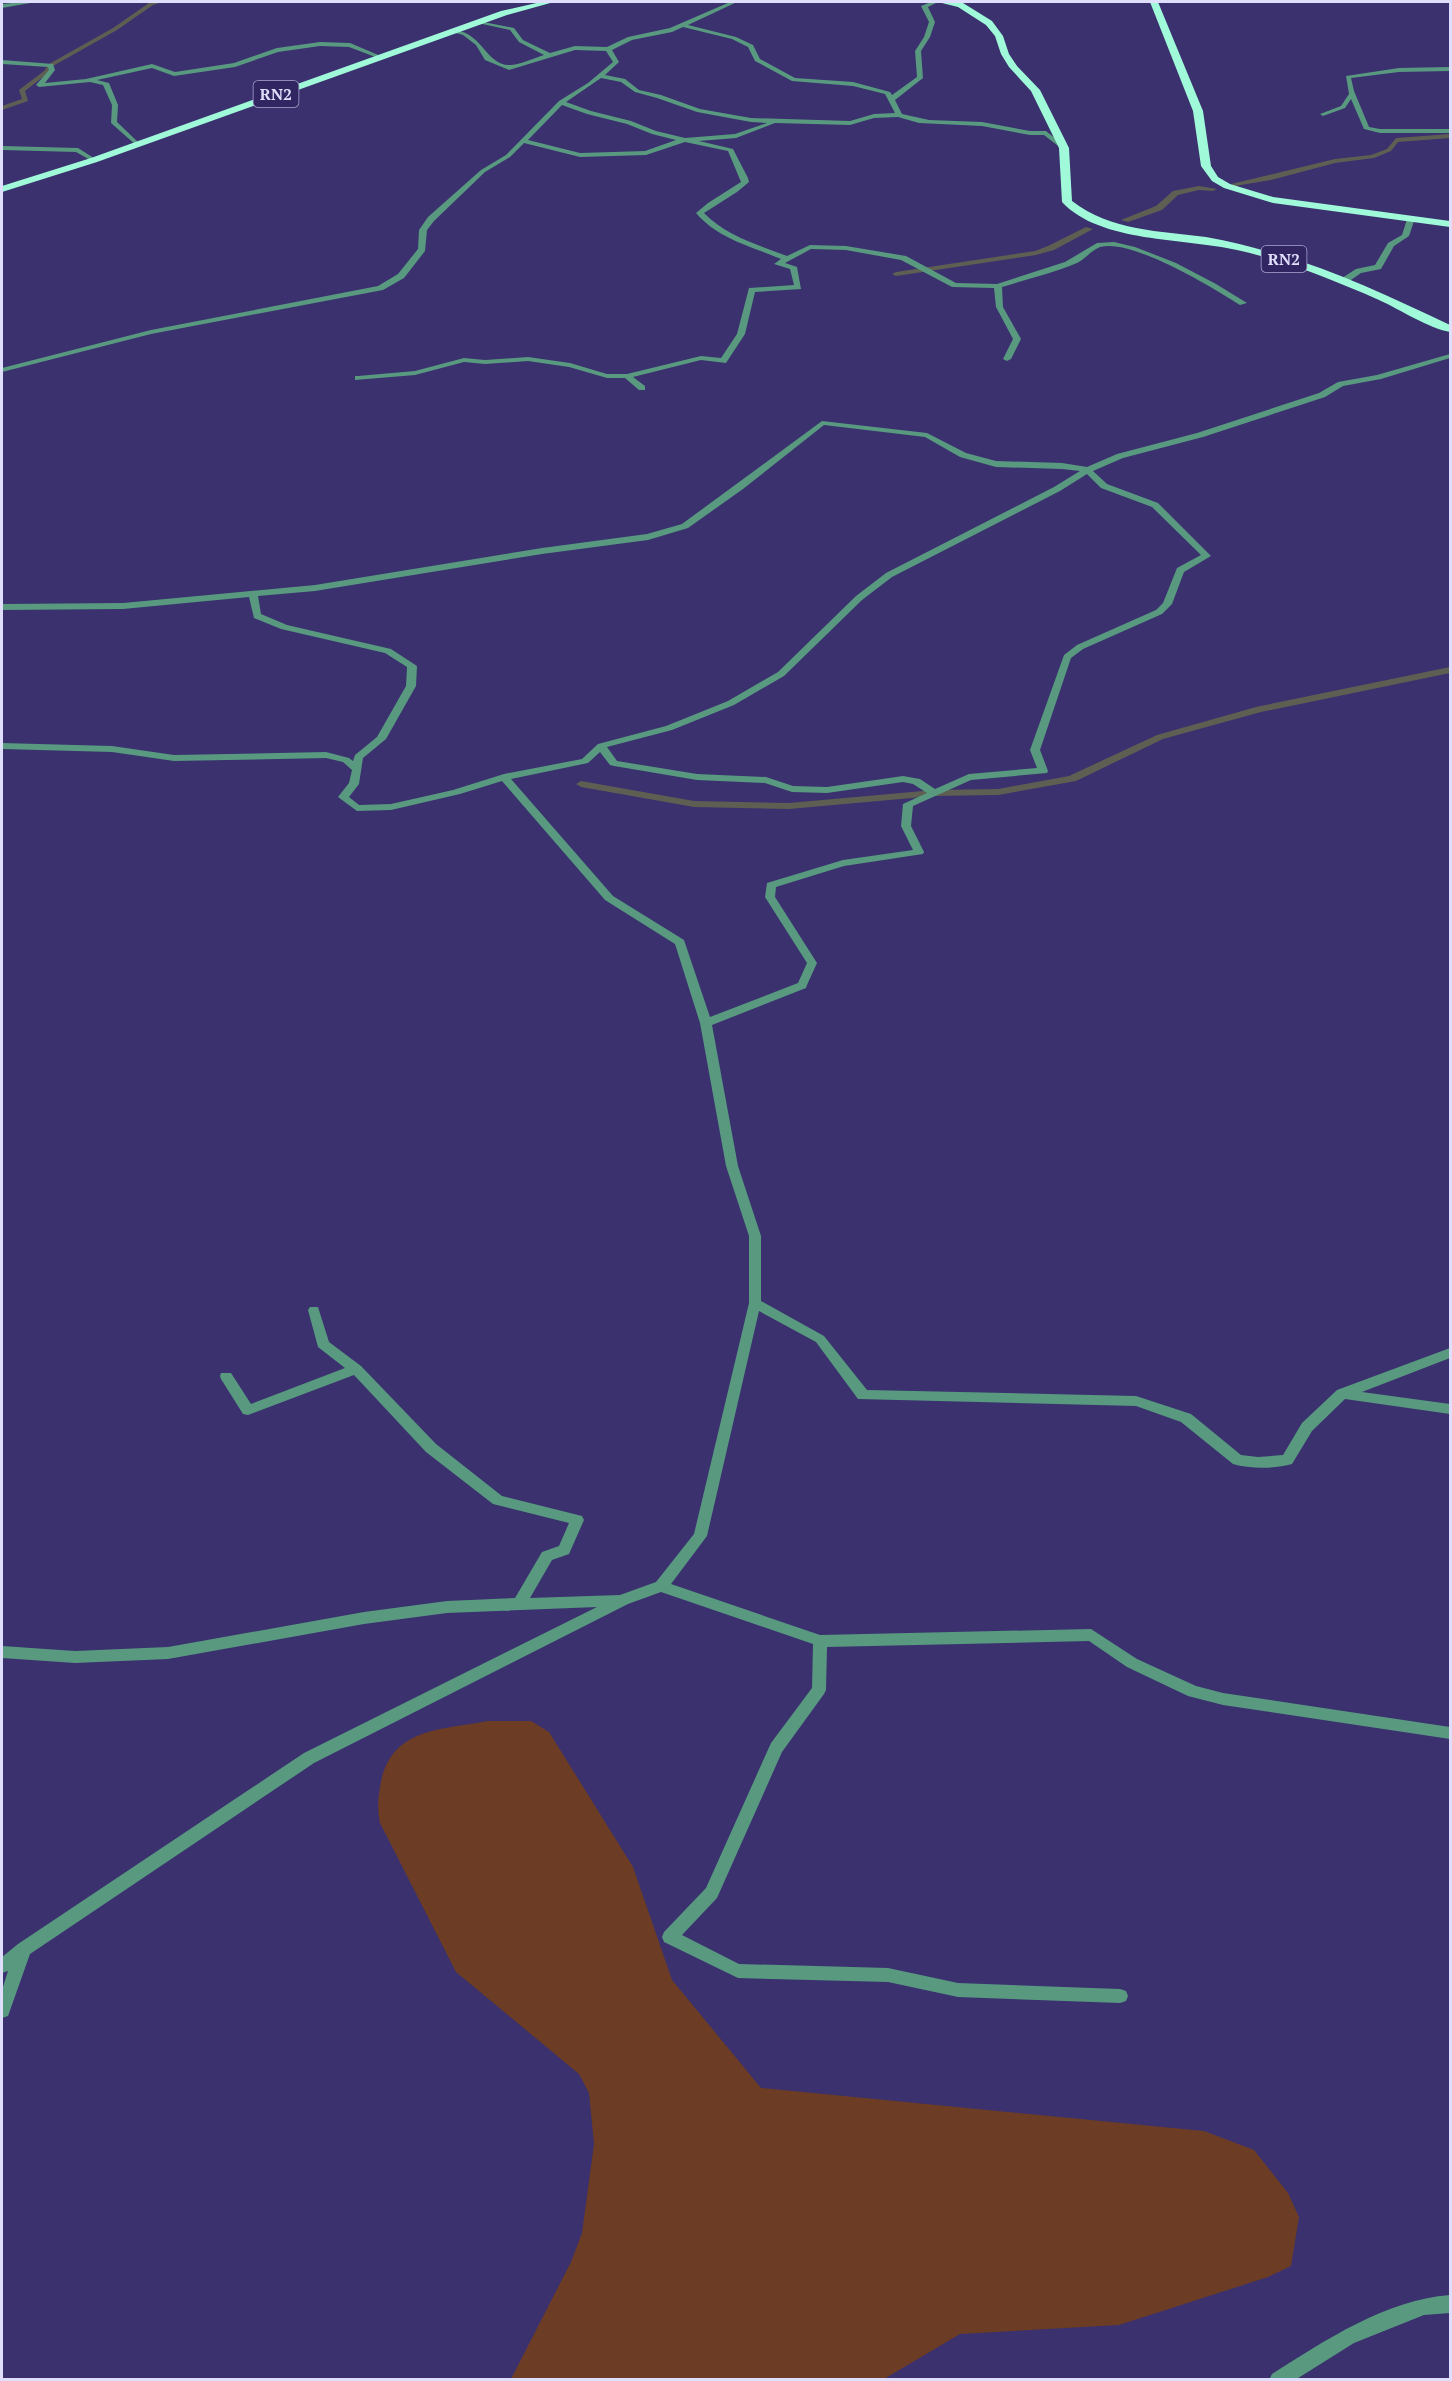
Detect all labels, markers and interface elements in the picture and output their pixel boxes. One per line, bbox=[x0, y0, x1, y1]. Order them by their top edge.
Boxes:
road number: RN2 bbox=[254, 81, 298, 107]
road number: RN2 bbox=[1262, 246, 1306, 272]

